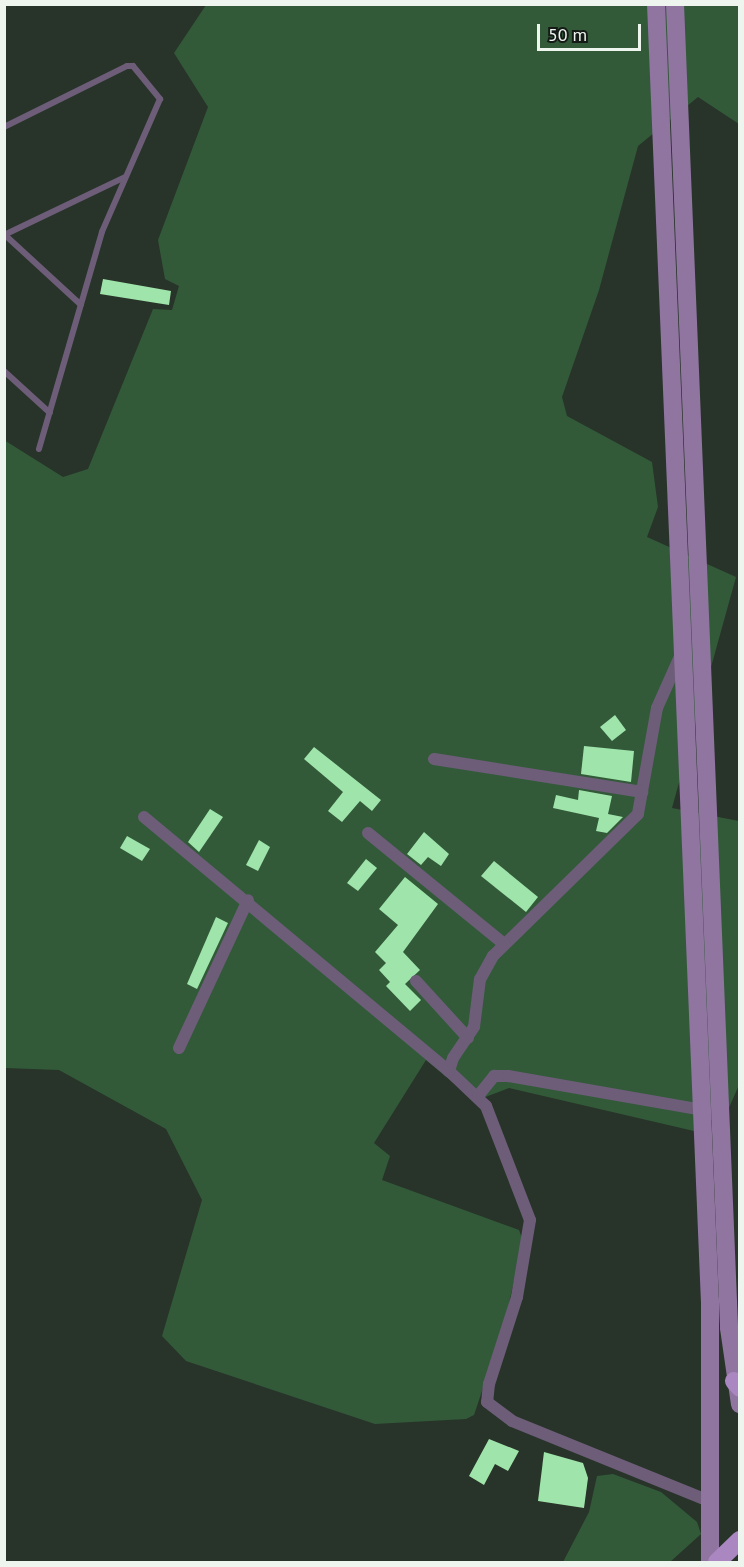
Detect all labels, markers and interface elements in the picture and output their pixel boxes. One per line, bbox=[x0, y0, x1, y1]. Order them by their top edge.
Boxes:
scale bar bbox=[540, 12, 644, 50]
text: 50 m bbox=[548, 23, 587, 46]

